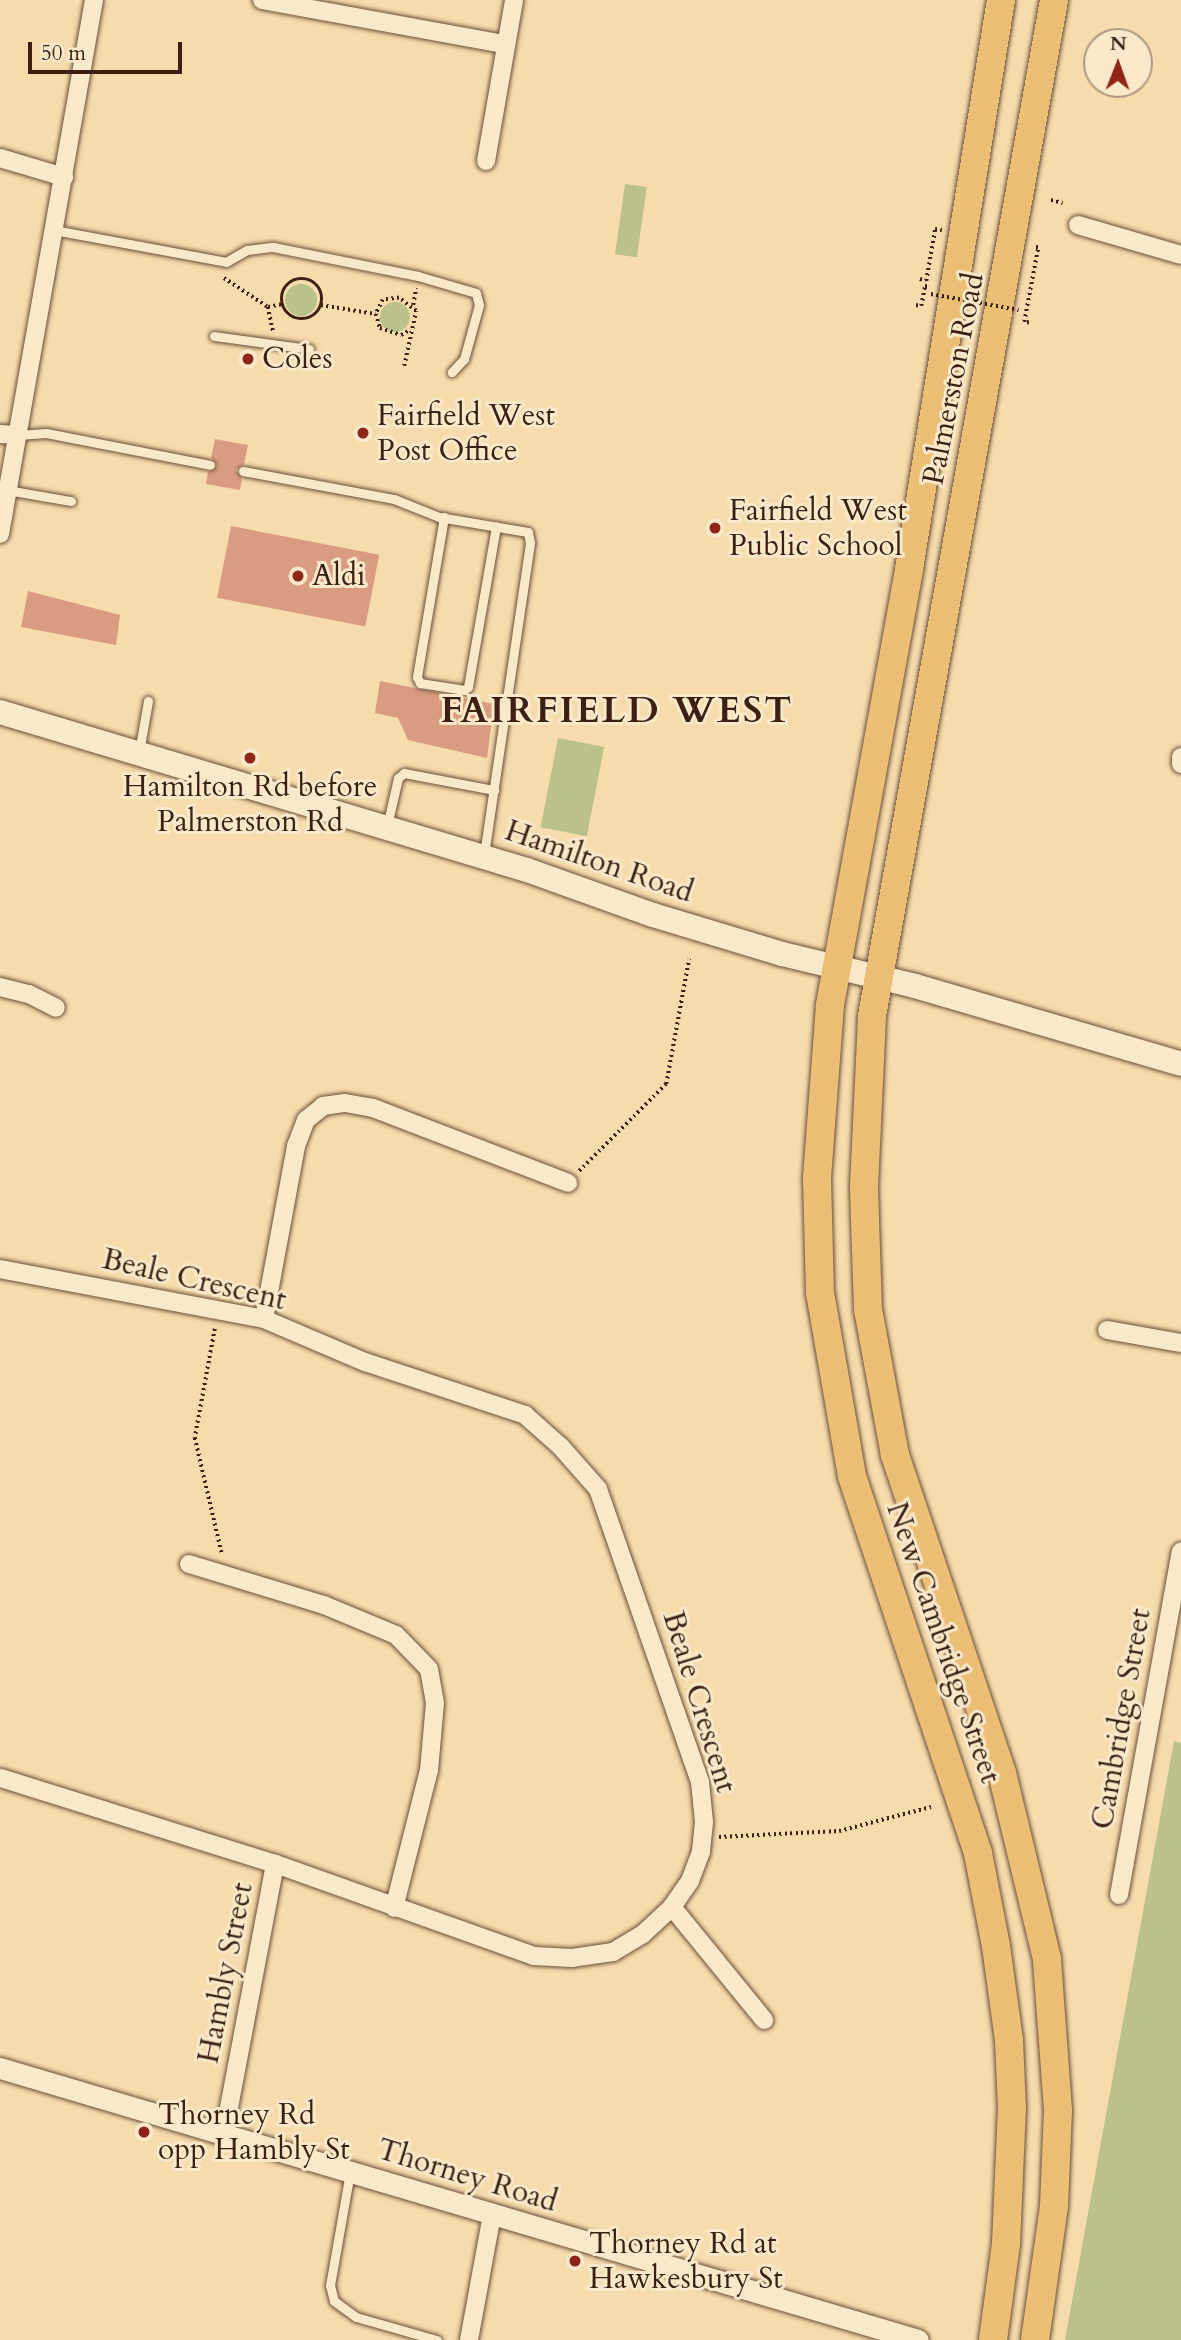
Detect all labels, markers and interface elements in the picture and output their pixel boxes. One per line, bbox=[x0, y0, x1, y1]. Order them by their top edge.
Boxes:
scale bar bbox=[32, 28, 186, 72]
north arrow bbox=[1083, 28, 1153, 98]
text: N bbox=[1110, 31, 1127, 57]
text: 50 m bbox=[41, 39, 86, 68]
street label: Palmerston Road bbox=[916, 270, 992, 488]
place label: Coles bbox=[262, 341, 332, 377]
marker: Coles bbox=[240, 351, 256, 367]
place label: Fairfield West Post Office bbox=[377, 398, 555, 468]
marker: Fairfield West Post Office bbox=[355, 425, 371, 441]
place label: Fairfield West Public School bbox=[729, 493, 907, 564]
marker: Fairfield West Public School bbox=[707, 520, 723, 536]
place label: Aldi bbox=[312, 558, 365, 594]
marker: Aldi bbox=[290, 568, 306, 584]
district label: FAIRFIELD WEST bbox=[442, 688, 792, 732]
marker: Hamilton Rd before Palmerston Rd bbox=[242, 750, 258, 766]
place label: Hamilton Rd before Palmerston Rd bbox=[123, 769, 377, 840]
street label: Hamilton Road bbox=[500, 813, 698, 911]
street label: Beale Crescent bbox=[99, 1241, 289, 1319]
street label: New Cambridge Street bbox=[878, 1498, 1008, 1788]
street label: Cambridge Street bbox=[1085, 1606, 1159, 1832]
street label: Beale Crescent bbox=[654, 1607, 744, 1797]
street label: Hambly Street bbox=[191, 1880, 261, 2066]
place label: Thorney Rd opp Hambly St bbox=[158, 2097, 350, 2168]
marker: Thorney Rd opp Hambly St bbox=[136, 2124, 152, 2140]
street label: Thorney Road bbox=[373, 2132, 561, 2220]
place label: Thorney Rd at Hawkesbury St bbox=[589, 2226, 783, 2296]
marker: Thorney Rd at Hawkesbury St bbox=[567, 2253, 583, 2269]

